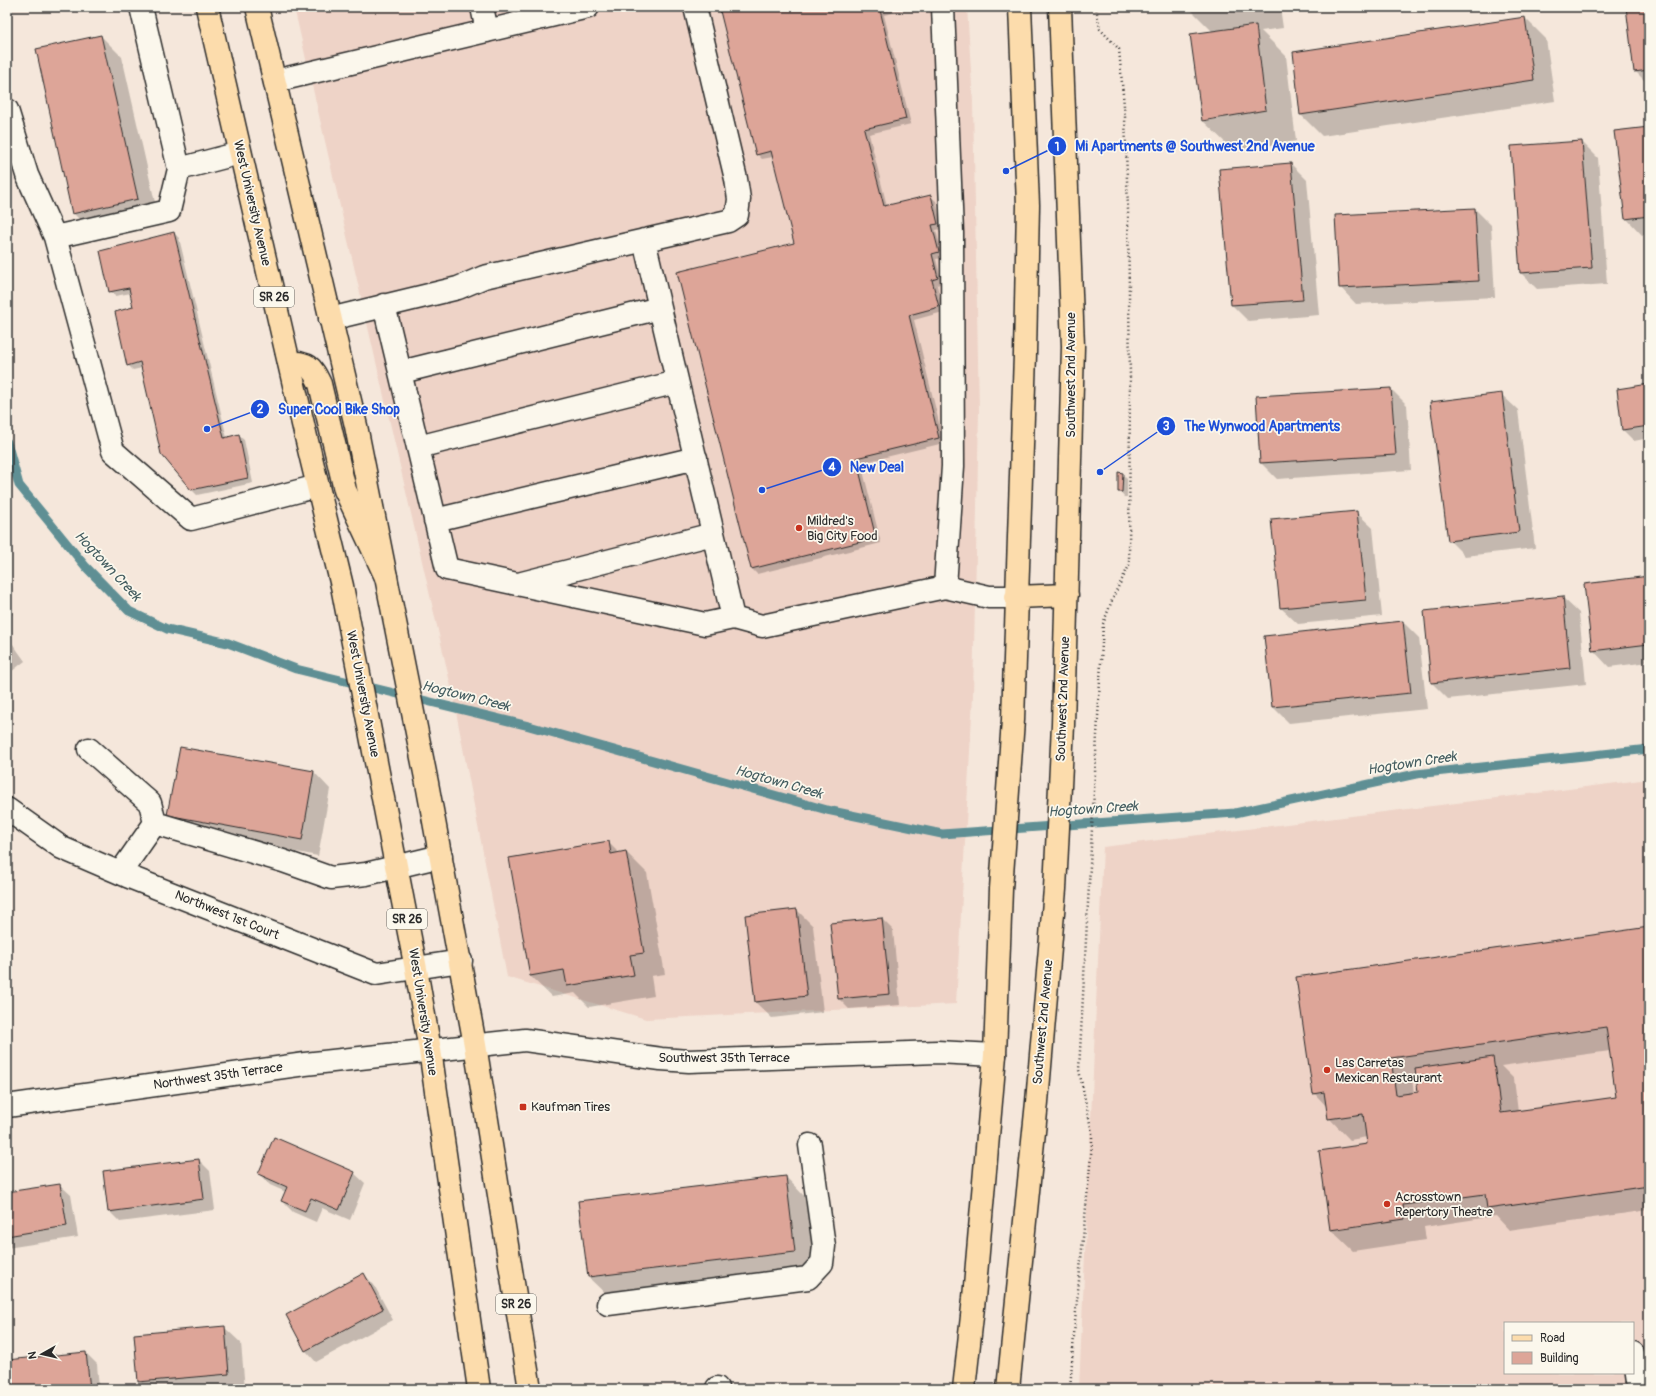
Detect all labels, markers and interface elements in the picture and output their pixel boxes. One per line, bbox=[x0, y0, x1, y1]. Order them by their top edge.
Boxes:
callout: Mi Apartments @ Southwest 2nd Avenue bbox=[1047, 133, 1322, 159]
text: Mi Apartments @ Southwest 2nd Avenue bbox=[1075, 138, 1316, 155]
street label: West University Avenue bbox=[230, 139, 274, 268]
text: 1 bbox=[1055, 140, 1059, 155]
road number: SR 26 bbox=[254, 287, 294, 307]
street label: Southwest 2nd Avenue bbox=[1063, 312, 1079, 438]
callout: Super Cool Bike Shop bbox=[250, 396, 408, 422]
text: Super Cool Bike Shop bbox=[278, 401, 400, 418]
text: 2 bbox=[257, 402, 264, 417]
callout: The Wynwood Apartments bbox=[1156, 413, 1348, 439]
text: The Wynwood Apartments bbox=[1183, 418, 1341, 435]
text: 3 bbox=[1163, 419, 1170, 434]
callout: New Deal bbox=[822, 454, 912, 480]
text: New Deal bbox=[850, 459, 904, 476]
text: 4 bbox=[828, 460, 836, 475]
place label: Mildred's Big City Food bbox=[807, 513, 878, 544]
marker: Mildred's Big City Food bbox=[794, 523, 804, 533]
water label: Hogtown Creek bbox=[71, 527, 146, 606]
street label: West University Avenue bbox=[343, 629, 383, 759]
street label: Southwest 2nd Avenue bbox=[1053, 636, 1073, 762]
water label: Hogtown Creek bbox=[420, 677, 513, 715]
water label: Hogtown Creek bbox=[1366, 747, 1459, 778]
water label: Hogtown Creek bbox=[733, 761, 826, 803]
water label: Hogtown Creek bbox=[1048, 797, 1140, 821]
street label: Northwest 1st Court bbox=[172, 887, 282, 944]
road number: SR 26 bbox=[387, 909, 427, 929]
street label: West University Avenue bbox=[405, 947, 441, 1077]
street label: Southwest 2nd Avenue bbox=[1030, 958, 1056, 1085]
street label: Southwest 35th Terrace bbox=[658, 1050, 790, 1066]
place label: Las Carretas Mexican Restaurant bbox=[1335, 1055, 1443, 1086]
street label: Northwest 35th Terrace bbox=[152, 1059, 284, 1093]
marker: Las Carretas Mexican Restaurant bbox=[1322, 1065, 1332, 1075]
place label: Kaufman Tires bbox=[531, 1099, 610, 1115]
marker: Kaufman Tires bbox=[518, 1102, 528, 1112]
place label: Acrosstown Repertory Theatre bbox=[1395, 1189, 1493, 1220]
marker: Acrosstown Repertory Theatre bbox=[1382, 1199, 1392, 1209]
road number: SR 26 bbox=[496, 1294, 536, 1314]
legend bbox=[1504, 1322, 1634, 1374]
text: Road bbox=[1540, 1331, 1565, 1346]
north arrow bbox=[22, 1334, 62, 1374]
text: N bbox=[26, 1350, 40, 1360]
text: Building bbox=[1540, 1351, 1579, 1366]

